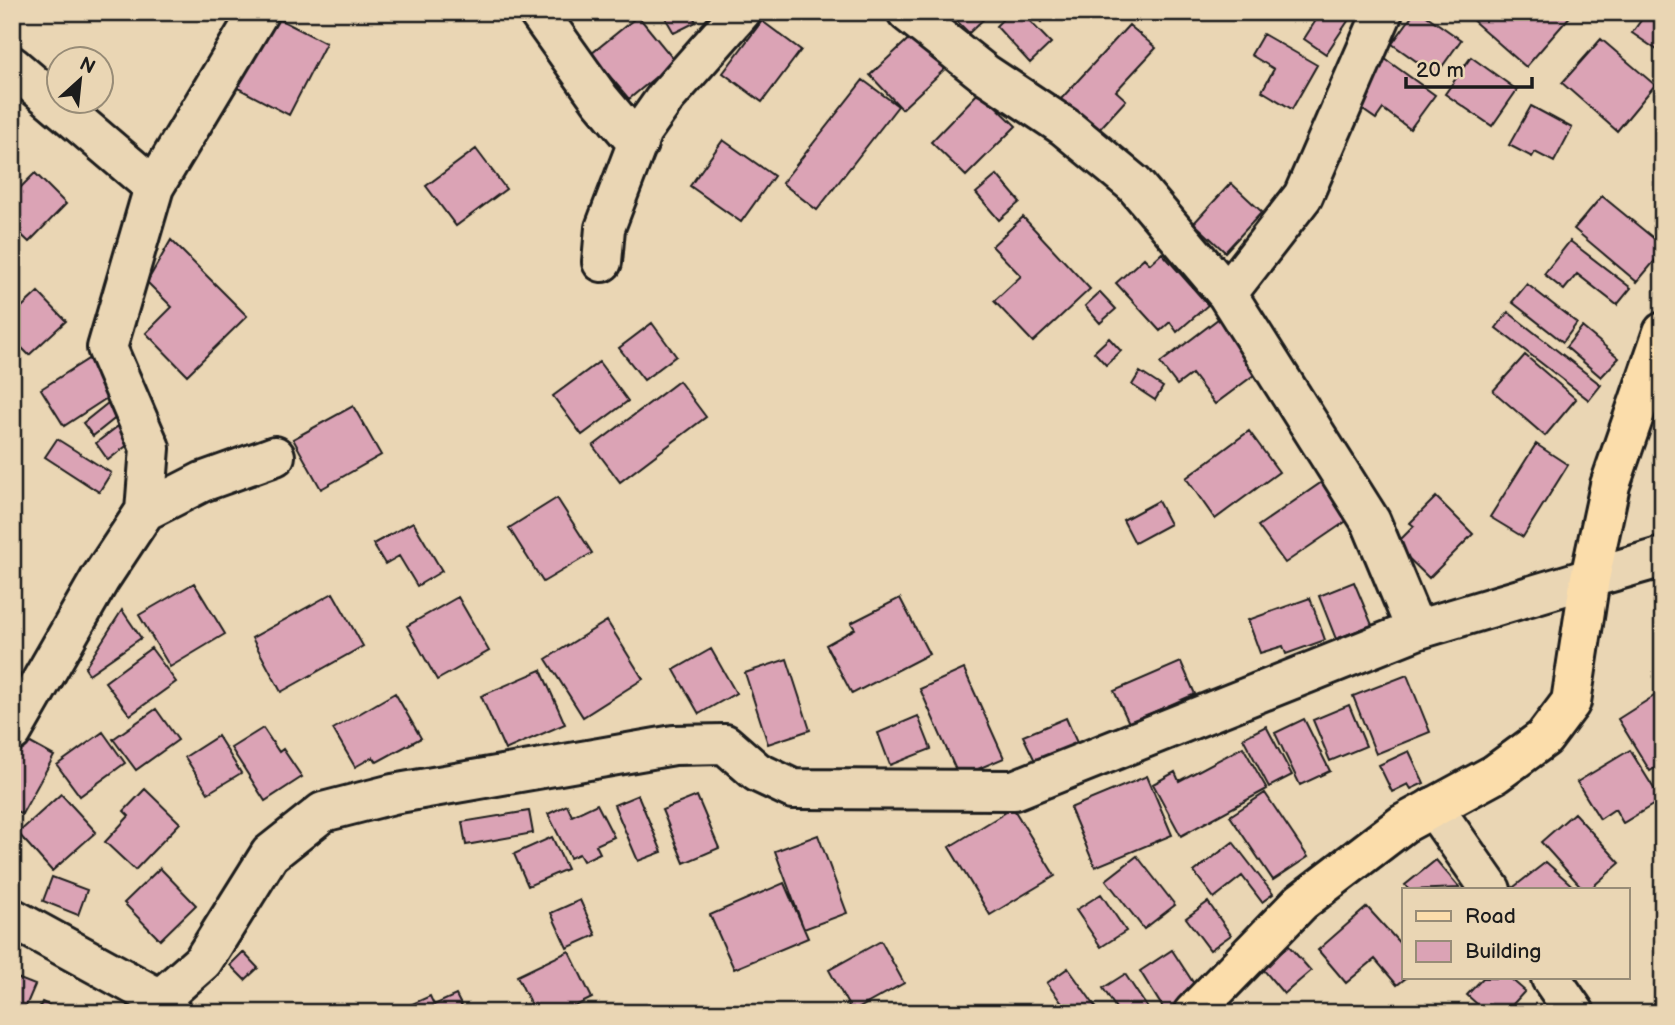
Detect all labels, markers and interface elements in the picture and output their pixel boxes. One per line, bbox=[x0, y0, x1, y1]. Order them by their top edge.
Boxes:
north arrow bbox=[46, 46, 116, 116]
scale bar bbox=[1406, 46, 1532, 90]
text: N bbox=[75, 53, 99, 80]
text: 20 m bbox=[1416, 58, 1464, 83]
legend bbox=[1402, 888, 1630, 979]
text: Road bbox=[1465, 904, 1516, 929]
text: Building bbox=[1465, 939, 1541, 964]

